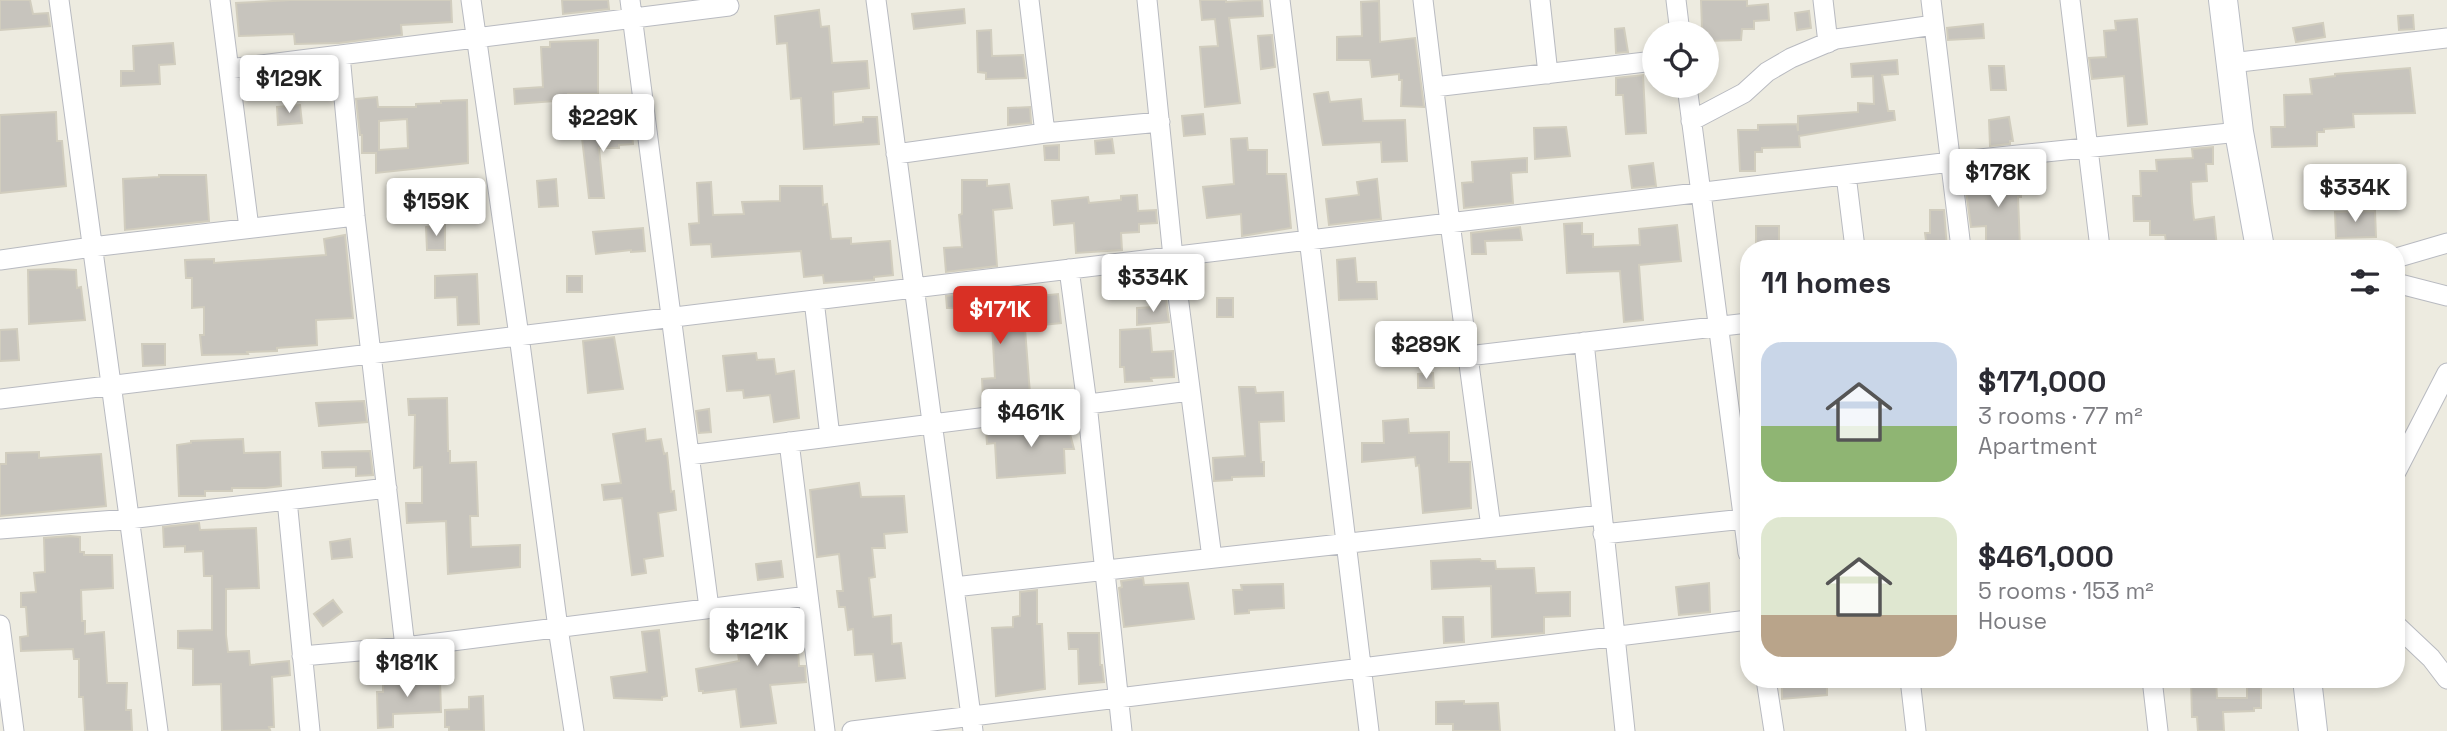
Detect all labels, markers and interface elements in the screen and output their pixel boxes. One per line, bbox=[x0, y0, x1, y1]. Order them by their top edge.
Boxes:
map controls bbox=[1642, 21, 1719, 98]
button: locate bbox=[1642, 21, 1719, 98]
pin: $129K bbox=[240, 55, 338, 115]
text: $129K bbox=[256, 63, 322, 93]
pin: $229K bbox=[554, 94, 652, 154]
text: $229K bbox=[568, 102, 638, 132]
pin: $178K bbox=[1949, 150, 2047, 209]
text: $178K bbox=[1965, 157, 2031, 187]
pin: $334K bbox=[2306, 164, 2404, 224]
text: $334K bbox=[2320, 172, 2390, 202]
pin: $159K bbox=[387, 178, 485, 238]
text: $159K bbox=[403, 186, 469, 216]
pin: $334K bbox=[1104, 254, 1202, 314]
text: $334K bbox=[1118, 262, 1188, 292]
text: 11 homes bbox=[1761, 263, 1891, 302]
icon: filters bbox=[2346, 263, 2384, 301]
pin: $171K bbox=[951, 286, 1049, 346]
text: $171K bbox=[969, 294, 1031, 324]
pin: $289K bbox=[1377, 322, 1475, 381]
text: $289K bbox=[1391, 329, 1461, 359]
text: $171,000 bbox=[1978, 362, 2106, 401]
icon: home bbox=[1817, 370, 1901, 454]
pin: $461K bbox=[982, 390, 1080, 449]
text: $461K bbox=[997, 397, 1065, 427]
text: 3 rooms · 77 m² bbox=[1978, 401, 2143, 431]
text: Apartment bbox=[1978, 431, 2098, 461]
text: $461,000 bbox=[1978, 537, 2114, 576]
icon: home bbox=[1817, 545, 1901, 629]
text: 5 rooms · 153 m² bbox=[1978, 576, 2154, 606]
text: House bbox=[1978, 606, 2047, 636]
pin: $121K bbox=[708, 608, 806, 668]
text: $121K bbox=[726, 616, 788, 646]
pin: $181K bbox=[358, 640, 456, 699]
text: $181K bbox=[376, 647, 438, 677]

